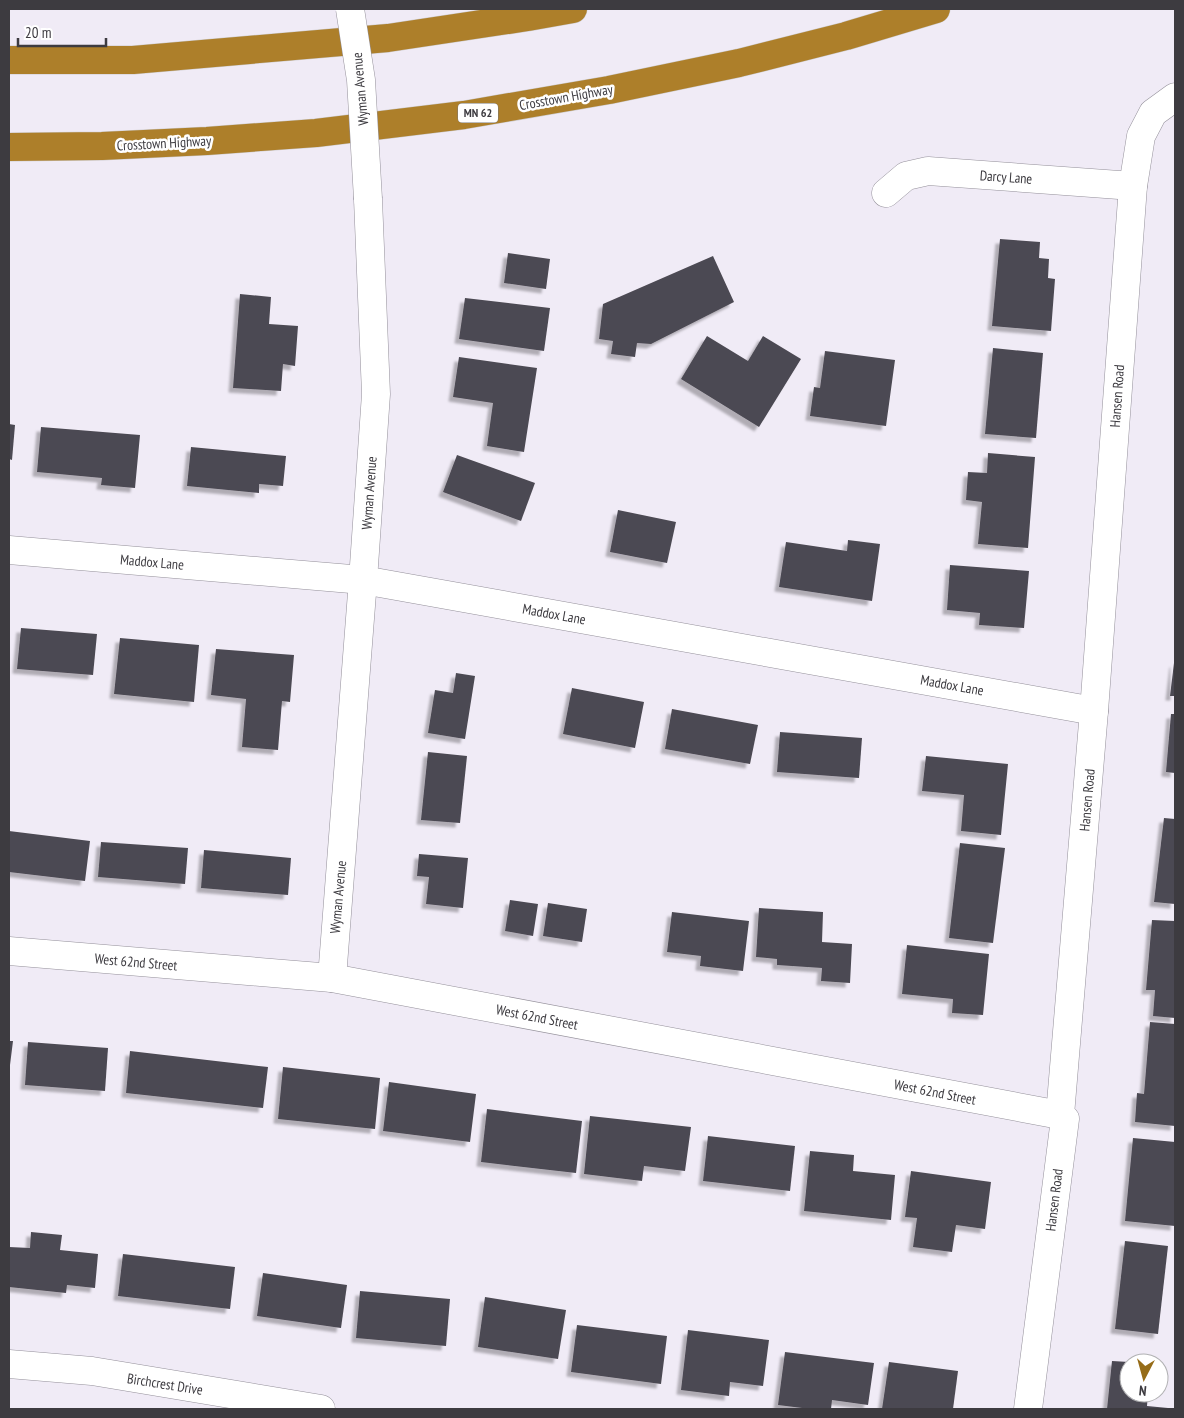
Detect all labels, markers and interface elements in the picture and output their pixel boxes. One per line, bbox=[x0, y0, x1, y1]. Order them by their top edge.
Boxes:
scale bar bbox=[18, 15, 105, 47]
text: 20 m bbox=[25, 23, 51, 42]
street label: Wyman Avenue bbox=[348, 51, 372, 126]
street label: Crosstown Highway bbox=[518, 80, 615, 114]
road number: MN 62 bbox=[458, 104, 498, 122]
street label: Crosstown Highway bbox=[116, 132, 212, 154]
street label: Darcy Lane bbox=[979, 166, 1033, 188]
street label: Hansen Road bbox=[1106, 364, 1128, 428]
street label: Wyman Avenue bbox=[357, 456, 381, 530]
street label: Maddox Lane bbox=[119, 550, 185, 574]
street label: Maddox Lane bbox=[521, 600, 587, 628]
street label: Maddox Lane bbox=[919, 671, 985, 699]
street label: Hansen Road bbox=[1075, 768, 1099, 832]
street label: Wyman Avenue bbox=[326, 859, 350, 934]
street label: West 62nd Street bbox=[94, 949, 178, 975]
street label: West 62nd Street bbox=[495, 1000, 580, 1034]
street label: West 62nd Street bbox=[893, 1075, 978, 1109]
street label: Hansen Road bbox=[1041, 1168, 1067, 1232]
north arrow bbox=[1119, 1353, 1169, 1403]
street label: Birchcrest Drive bbox=[126, 1369, 204, 1399]
text: N bbox=[1138, 1382, 1147, 1400]

